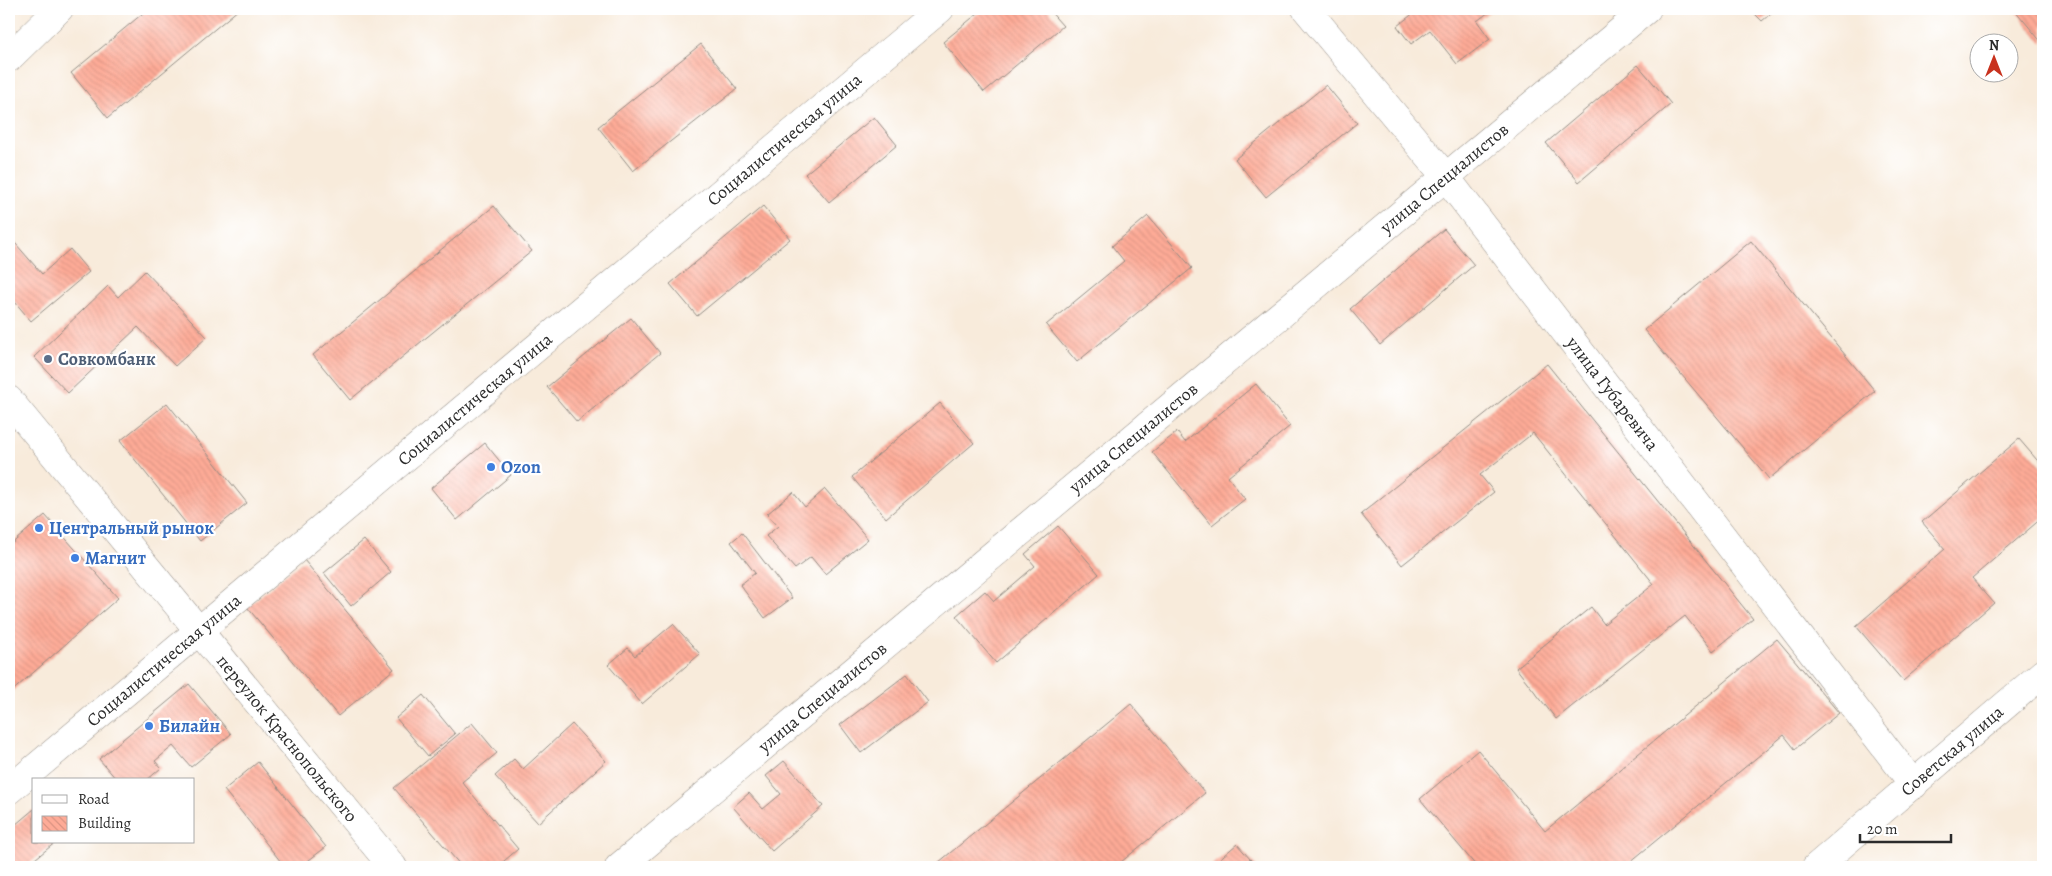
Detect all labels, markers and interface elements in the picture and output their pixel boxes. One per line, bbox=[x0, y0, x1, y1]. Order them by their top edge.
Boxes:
north arrow bbox=[1970, 32, 2020, 82]
text: N bbox=[1989, 36, 1999, 55]
street label: Социалистическая улица bbox=[702, 67, 867, 211]
street label: улица Специалистов bbox=[1374, 117, 1514, 240]
street label: Социалистическая улица bbox=[392, 327, 558, 471]
street label: улица Губаревича bbox=[1560, 331, 1665, 456]
place label: Совкомбанк bbox=[58, 347, 156, 371]
marker: Совкомбанк bbox=[42, 353, 54, 365]
street label: улица Специалистов bbox=[1063, 377, 1203, 499]
place label: Ozon bbox=[501, 455, 541, 479]
marker: Ozon bbox=[485, 461, 497, 473]
place label: Центральный рынок bbox=[49, 516, 214, 540]
marker: Центральный рынок bbox=[33, 522, 45, 534]
place label: Магнит bbox=[85, 546, 146, 570]
marker: Магнит bbox=[69, 552, 81, 564]
street label: Социалистическая улица bbox=[81, 588, 247, 732]
street label: улица Специалистов bbox=[752, 636, 892, 759]
street label: переулок Краснопольского bbox=[211, 649, 363, 827]
street label: Советская улица bbox=[1896, 699, 2009, 801]
place label: Билайн bbox=[159, 714, 220, 738]
marker: Билайн bbox=[143, 720, 155, 732]
legend bbox=[32, 778, 195, 844]
text: Road bbox=[78, 789, 110, 809]
scale bar bbox=[1860, 811, 1951, 843]
text: Building bbox=[78, 813, 131, 833]
text: 20 m bbox=[1867, 819, 1898, 839]

